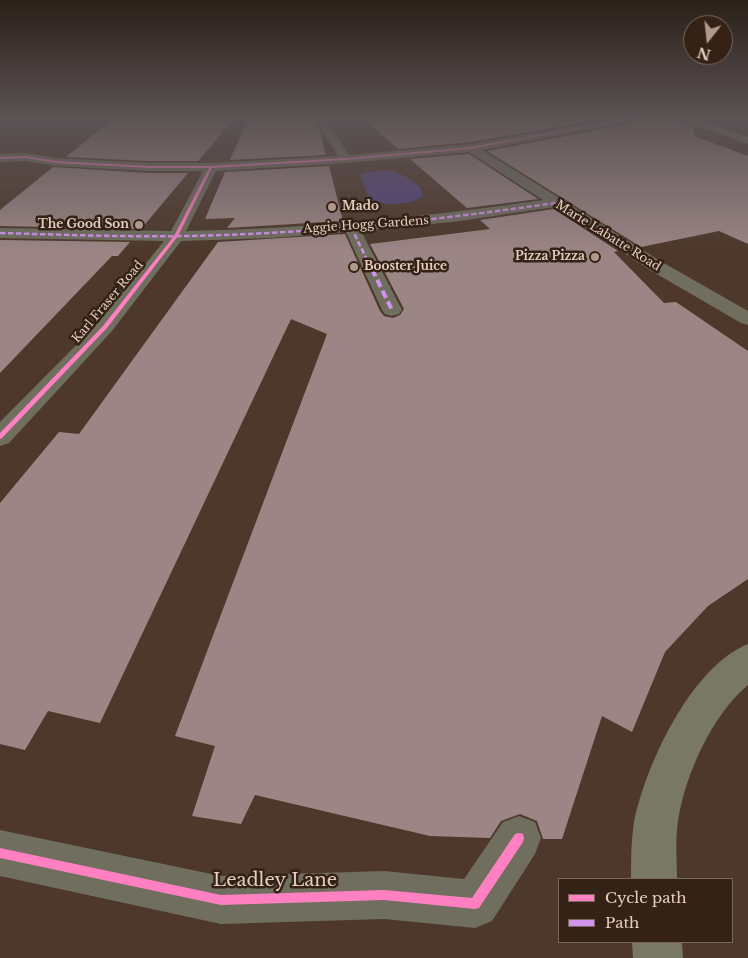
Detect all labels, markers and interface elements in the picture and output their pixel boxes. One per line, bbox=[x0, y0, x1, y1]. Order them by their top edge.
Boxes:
north arrow bbox=[683, 15, 733, 65]
text: N bbox=[695, 43, 713, 64]
street label: Marie Labatte Road bbox=[553, 198, 663, 274]
place label: Mado bbox=[342, 200, 379, 214]
marker: Mado bbox=[326, 201, 338, 213]
street label: Aggie Hogg Gardens bbox=[303, 213, 429, 237]
place label: The Good Son bbox=[38, 218, 129, 232]
marker: The Good Son bbox=[133, 219, 145, 231]
place label: Pizza Pizza bbox=[515, 250, 585, 264]
marker: Pizza Pizza bbox=[589, 251, 601, 263]
street label: Karl Fraser Road bbox=[69, 258, 147, 346]
place label: Booster Juice bbox=[364, 260, 447, 274]
marker: Booster Juice bbox=[348, 261, 360, 273]
street label: Leadley Lane bbox=[213, 870, 337, 892]
legend bbox=[558, 878, 733, 943]
text: Cycle path bbox=[605, 888, 687, 907]
text: Path bbox=[605, 913, 639, 932]

